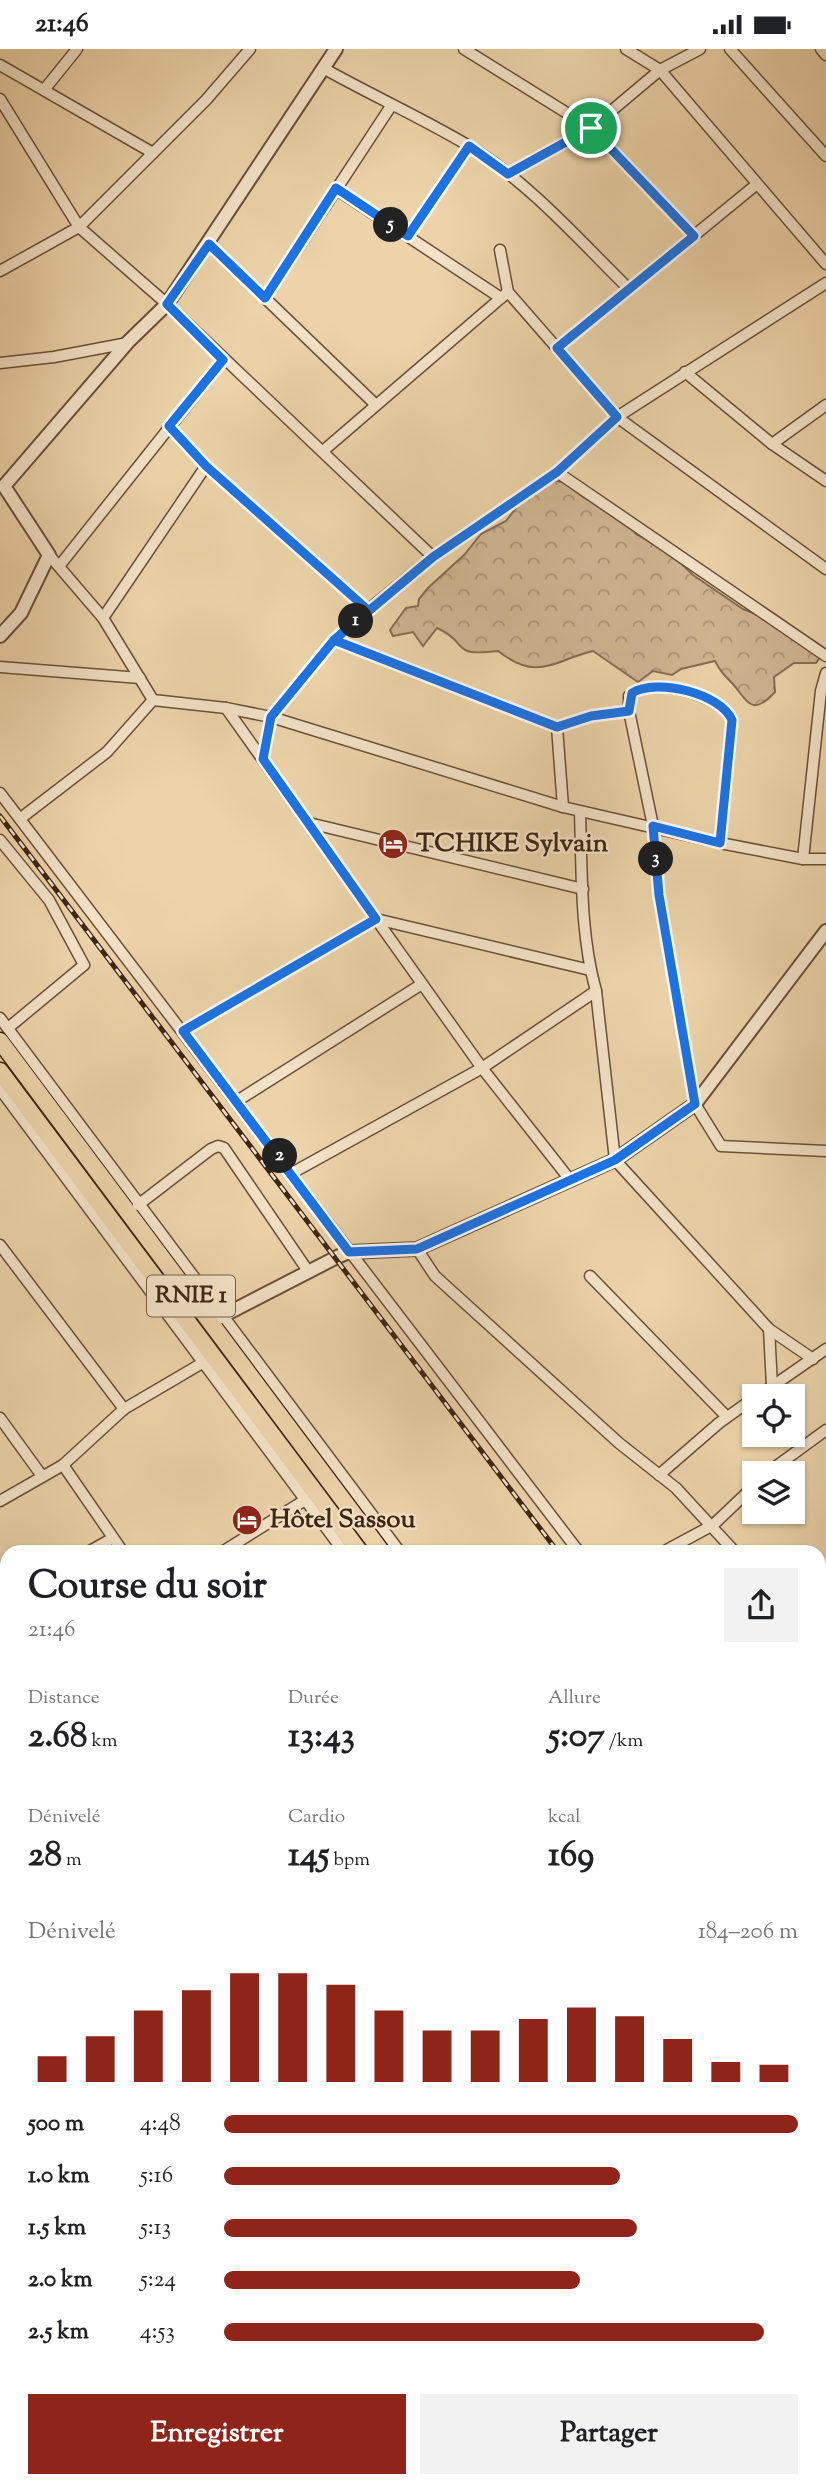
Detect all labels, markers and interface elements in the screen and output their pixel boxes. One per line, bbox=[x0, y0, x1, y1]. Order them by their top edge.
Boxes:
text: 21:46 bbox=[35, 6, 89, 43]
pin bbox=[561, 98, 621, 158]
icon: arrive bbox=[572, 109, 610, 147]
pin: 5 bbox=[374, 207, 408, 243]
text: 5 bbox=[387, 211, 394, 238]
pin: 1 bbox=[338, 603, 374, 639]
text: 1 bbox=[352, 607, 359, 634]
place label: TCHIKE Sylvain bbox=[416, 826, 609, 863]
hotel icon: TCHIKE Sylvain bbox=[376, 827, 410, 861]
pin: 3 bbox=[638, 841, 674, 877]
text: 3 bbox=[652, 845, 659, 872]
pin: 2 bbox=[262, 1139, 298, 1173]
text: 2 bbox=[275, 1142, 284, 1169]
road number: RNIE 1 bbox=[147, 1275, 235, 1317]
map controls bbox=[742, 1384, 805, 1524]
button: locate bbox=[742, 1384, 805, 1447]
button: layers bbox=[742, 1461, 805, 1524]
place label: Hôtel Sassou bbox=[270, 1502, 415, 1539]
hotel icon: Hôtel Sassou bbox=[230, 1503, 264, 1537]
text: Course du soir bbox=[28, 1561, 267, 1615]
button: share bbox=[724, 1568, 798, 1642]
text: 21:46 bbox=[28, 1614, 75, 1647]
text: Distance bbox=[28, 1685, 100, 1712]
text: Durée bbox=[288, 1685, 339, 1712]
text: Allure bbox=[548, 1685, 601, 1712]
text: 2.68 bbox=[28, 1712, 87, 1763]
text: 13:43 bbox=[288, 1712, 355, 1763]
text: 5:07 bbox=[548, 1712, 605, 1763]
text: km bbox=[87, 1728, 118, 1755]
text: /km bbox=[605, 1728, 643, 1755]
text: Dénivelé bbox=[28, 1804, 101, 1831]
text: Cardio bbox=[288, 1804, 345, 1831]
text: kcal bbox=[548, 1804, 581, 1831]
text: 28 bbox=[28, 1831, 62, 1882]
text: 145 bbox=[288, 1831, 330, 1882]
text: 169 bbox=[548, 1831, 594, 1882]
text: m bbox=[62, 1847, 82, 1874]
text: bpm bbox=[330, 1847, 370, 1874]
text: Dénivelé bbox=[28, 1916, 116, 1949]
text: 184–206 m bbox=[698, 1916, 798, 1949]
text: 500 m bbox=[28, 2108, 84, 2141]
text: 4:48 bbox=[140, 2108, 181, 2141]
text: 1.0 km bbox=[28, 2160, 90, 2193]
text: 5:16 bbox=[140, 2160, 173, 2193]
text: 1.5 km bbox=[28, 2212, 86, 2245]
text: 5:13 bbox=[140, 2212, 171, 2245]
text: 2.0 km bbox=[28, 2264, 93, 2297]
text: 5:24 bbox=[140, 2264, 176, 2297]
text: 2.5 km bbox=[28, 2316, 89, 2349]
text: 4:53 bbox=[140, 2316, 175, 2349]
button: Enregistrer bbox=[28, 2394, 406, 2474]
button: Partager bbox=[420, 2394, 798, 2474]

